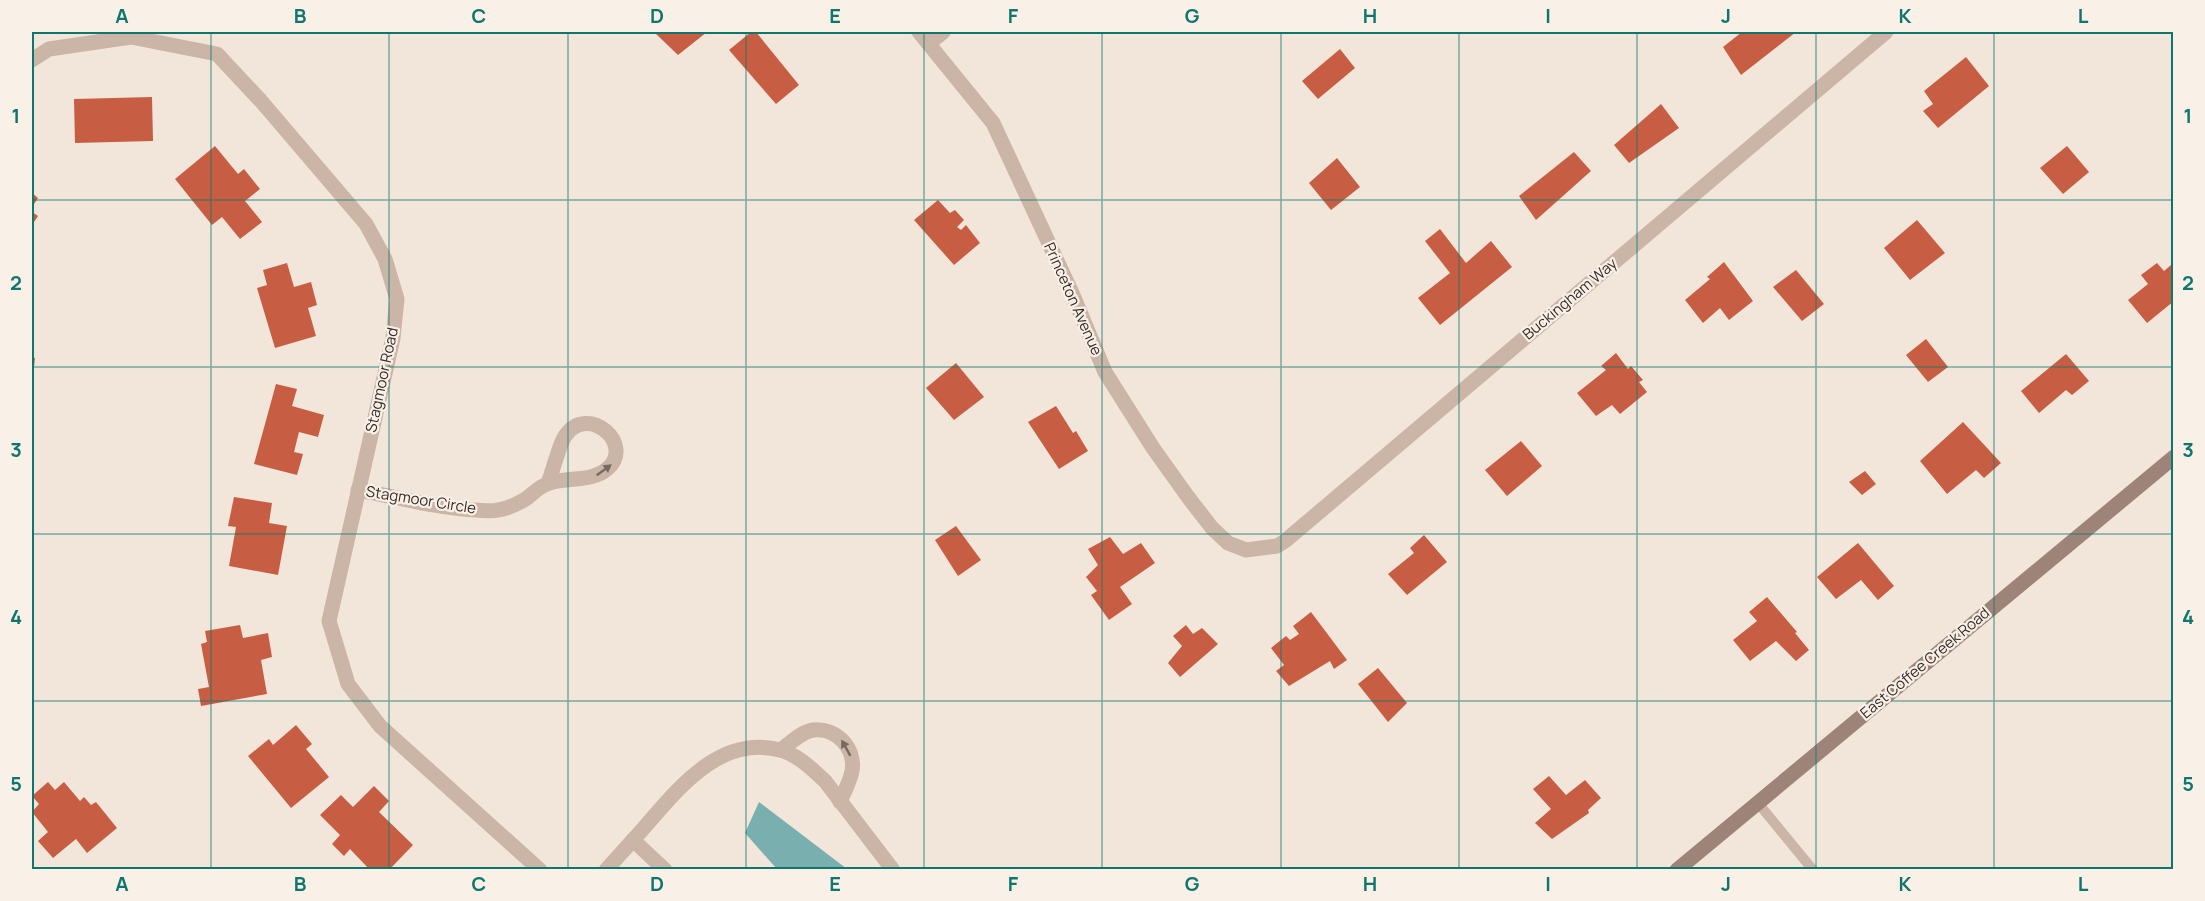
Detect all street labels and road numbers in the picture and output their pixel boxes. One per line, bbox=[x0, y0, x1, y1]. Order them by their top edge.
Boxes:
street label: Princeton Avenue bbox=[1039, 239, 1108, 359]
street label: Buckingham Way bbox=[1518, 253, 1621, 344]
street label: Stagmoor Road bbox=[360, 325, 403, 434]
street label: Stagmoor Circle bbox=[365, 480, 478, 519]
street label: East Coffee Creek Road bbox=[1855, 602, 1994, 723]

